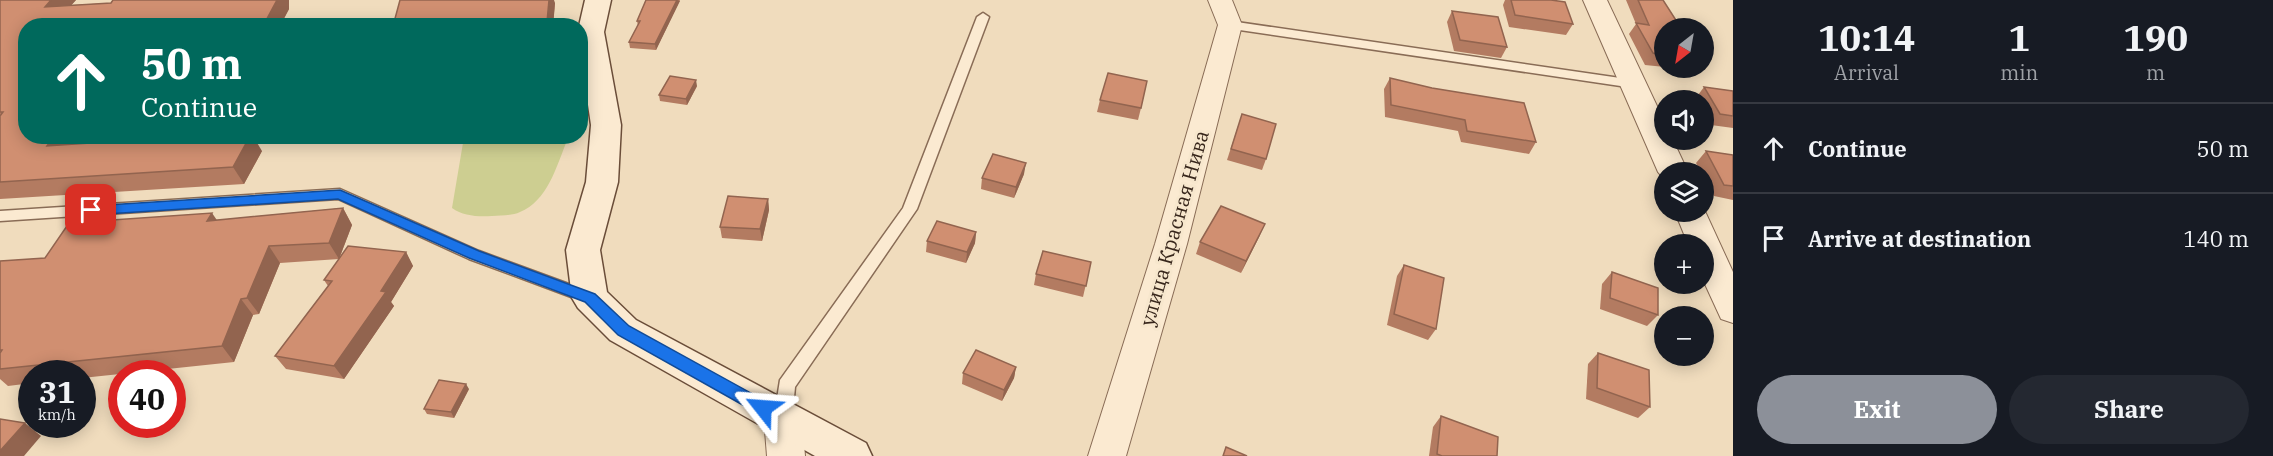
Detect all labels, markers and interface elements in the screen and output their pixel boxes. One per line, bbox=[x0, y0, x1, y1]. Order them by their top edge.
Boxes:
text: 10:14 bbox=[1818, 14, 1915, 61]
text: 1 bbox=[2008, 14, 2030, 61]
text: 190 bbox=[2123, 14, 2188, 61]
north arrow bbox=[1654, 18, 1714, 78]
map controls bbox=[1654, 18, 1714, 366]
text: 50 m bbox=[141, 36, 242, 91]
icon: ahead bbox=[42, 42, 120, 120]
text: Arrival bbox=[1834, 59, 1899, 86]
text: min bbox=[2000, 59, 2038, 86]
text: m bbox=[2146, 59, 2165, 86]
text: Continue bbox=[141, 89, 257, 124]
button: sound bbox=[1654, 90, 1714, 150]
street label: улица Красная Нива bbox=[1133, 127, 1215, 329]
icon: ahead bbox=[1757, 132, 1790, 165]
text: Continue bbox=[1808, 134, 1907, 163]
text: 50 m bbox=[2197, 134, 2249, 163]
button: layers bbox=[1654, 162, 1714, 222]
pin bbox=[65, 184, 116, 235]
icon: arrive bbox=[74, 193, 107, 226]
icon: arrive bbox=[1757, 222, 1790, 255]
text: Arrive at destination bbox=[1808, 224, 2031, 253]
text: 140 m bbox=[2183, 224, 2249, 253]
button: + bbox=[1654, 234, 1714, 294]
button: − bbox=[1654, 306, 1714, 366]
speed limit sign: 40 bbox=[108, 360, 186, 438]
text: 31 bbox=[39, 372, 75, 411]
button: Exit bbox=[1757, 375, 1997, 444]
button: Share bbox=[2009, 375, 2249, 444]
position arrow bbox=[731, 376, 795, 440]
text: km/h bbox=[38, 405, 76, 424]

